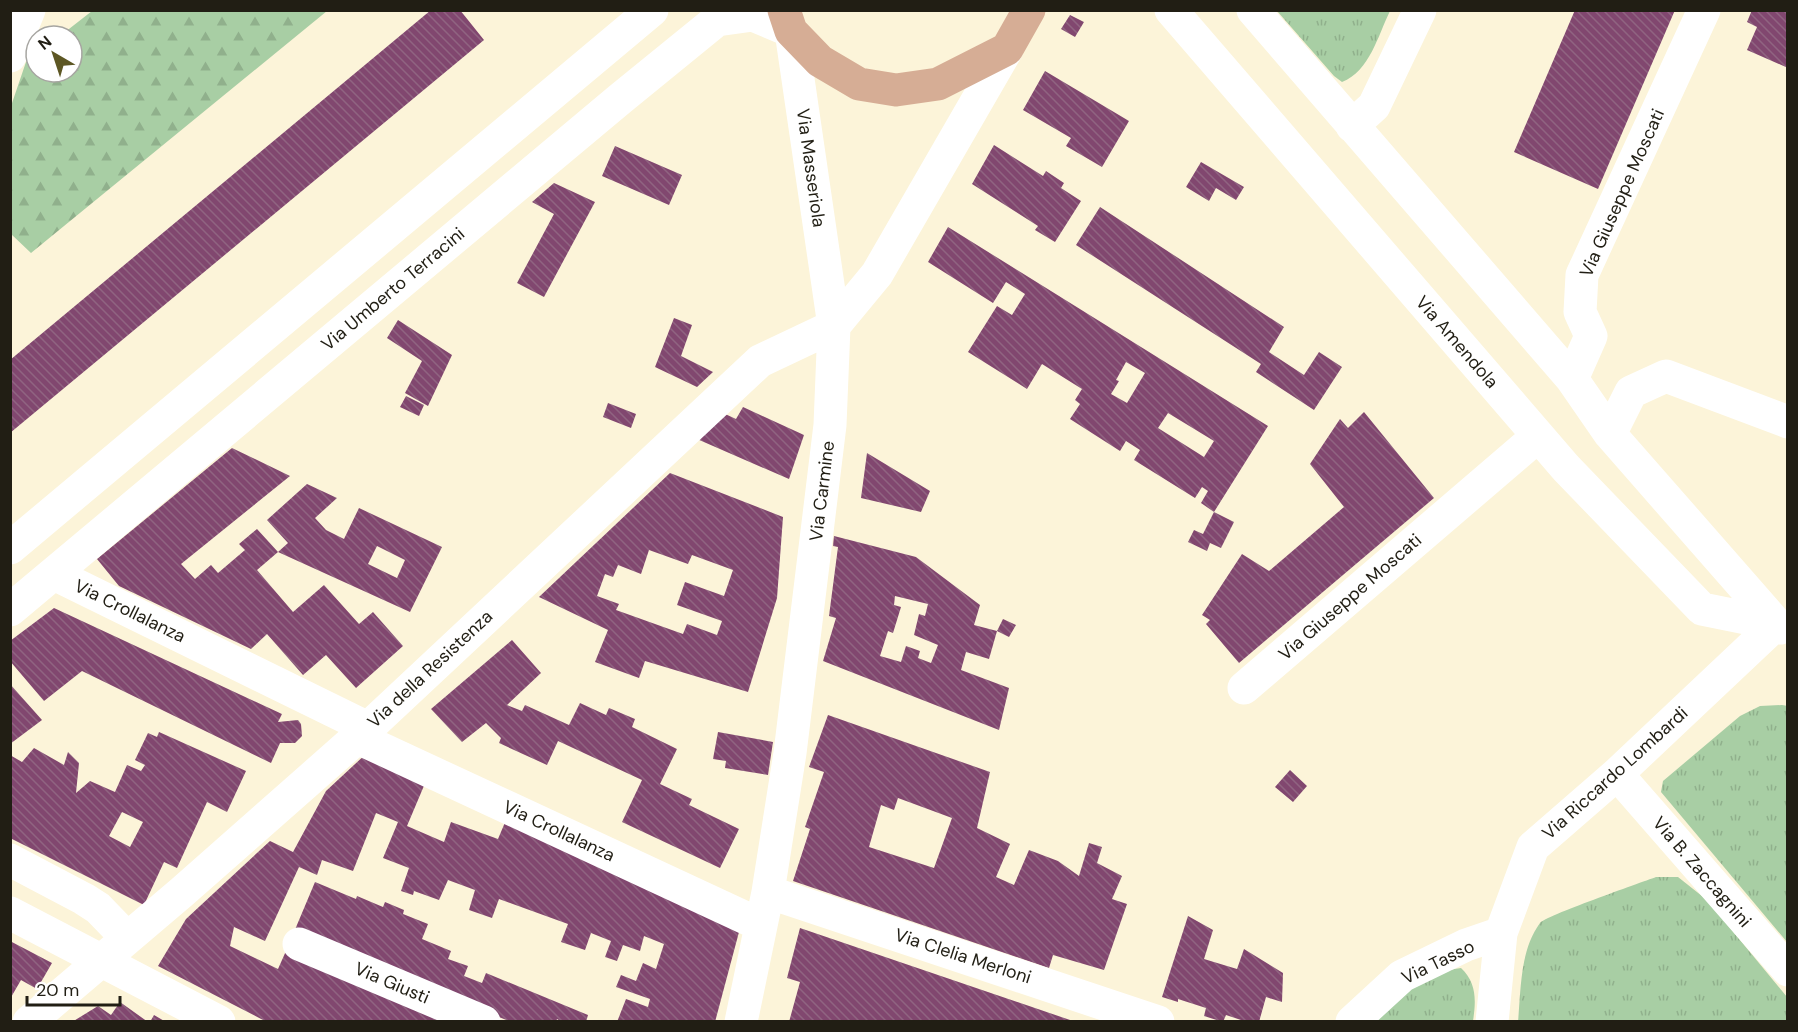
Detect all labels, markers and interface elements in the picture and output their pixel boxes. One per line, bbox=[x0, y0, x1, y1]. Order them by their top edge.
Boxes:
north arrow bbox=[24, 24, 84, 84]
text: N bbox=[34, 31, 56, 55]
street label: Via Giuseppe Moscati bbox=[1574, 105, 1670, 281]
street label: Via Masseriola bbox=[791, 107, 831, 229]
street label: Via Umberto Terracini bbox=[316, 222, 470, 356]
street label: Via Amendola bbox=[1410, 291, 1504, 393]
street label: Via Carmine bbox=[804, 439, 840, 543]
street label: Via Giuseppe Moscati bbox=[1273, 528, 1427, 666]
street label: Via Crollalanza bbox=[70, 574, 190, 648]
street label: Via della Resistenza bbox=[362, 605, 498, 733]
street label: Via Riccardo Lombardi bbox=[1537, 701, 1693, 845]
street label: Via Crollalanza bbox=[499, 795, 619, 867]
street label: Via B. Zaccagnini bbox=[1647, 812, 1757, 932]
street label: Via Clelia Merloni bbox=[892, 923, 1034, 989]
street label: Via Tasso bbox=[1398, 934, 1478, 990]
street label: Via Giusti bbox=[351, 956, 433, 1010]
scale bar bbox=[27, 969, 120, 1007]
text: 20 m bbox=[36, 978, 79, 1002]

